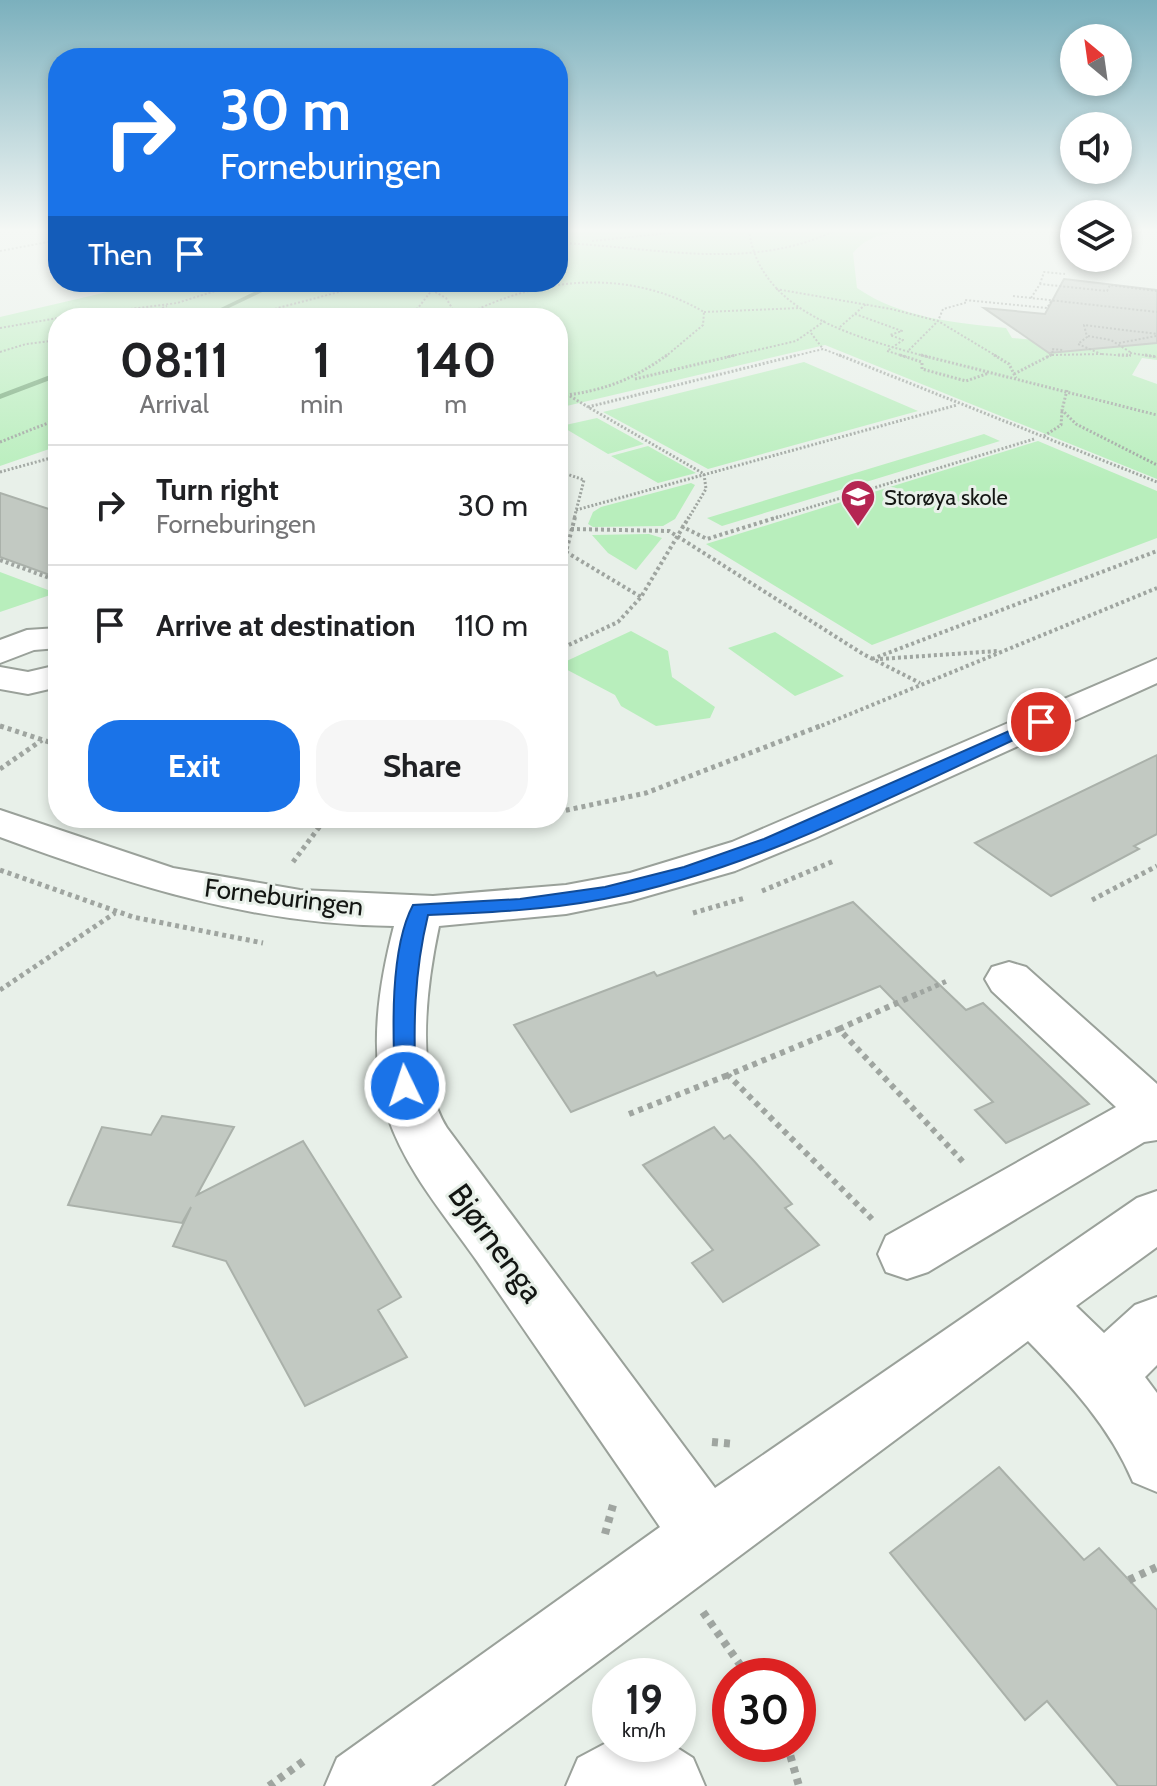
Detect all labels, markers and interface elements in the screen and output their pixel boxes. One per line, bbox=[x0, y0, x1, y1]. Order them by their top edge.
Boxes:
north arrow bbox=[1060, 24, 1132, 96]
map controls bbox=[1060, 24, 1132, 272]
text: 30 m bbox=[220, 76, 351, 144]
icon: right bbox=[88, 80, 192, 184]
button: sound bbox=[1060, 112, 1132, 184]
text: Forneburingen bbox=[220, 144, 441, 188]
button: layers bbox=[1060, 200, 1132, 272]
icon: arrive bbox=[168, 232, 212, 276]
text: Then bbox=[88, 236, 152, 273]
text: 08:11 bbox=[120, 331, 229, 389]
text: 1 bbox=[313, 331, 331, 389]
text: 140 bbox=[415, 331, 496, 389]
text: Arrival bbox=[140, 388, 209, 420]
text: min bbox=[300, 388, 343, 420]
text: m bbox=[444, 388, 467, 420]
text: Turn right bbox=[156, 471, 279, 508]
school or university icon: Storøya skole bbox=[839, 478, 877, 528]
icon: right bbox=[88, 483, 132, 527]
place label: Storøya skole bbox=[884, 484, 1008, 511]
text: 30 m bbox=[458, 487, 528, 524]
text: Forneburingen bbox=[156, 508, 316, 540]
icon: arrive bbox=[88, 603, 132, 647]
text: Arrive at destination bbox=[156, 607, 416, 644]
text: 110 m bbox=[454, 607, 528, 644]
pin bbox=[1007, 688, 1075, 756]
icon: arrive bbox=[1019, 700, 1063, 744]
button: Exit bbox=[88, 720, 300, 812]
button: Share bbox=[316, 720, 528, 812]
street label: Forneburingen bbox=[203, 871, 365, 923]
position arrow bbox=[363, 1044, 447, 1128]
street label: Bjørnenga bbox=[440, 1176, 553, 1310]
speed limit sign: 30 bbox=[712, 1658, 816, 1762]
text: 19 bbox=[625, 1675, 663, 1724]
text: km/h bbox=[622, 1718, 666, 1742]

